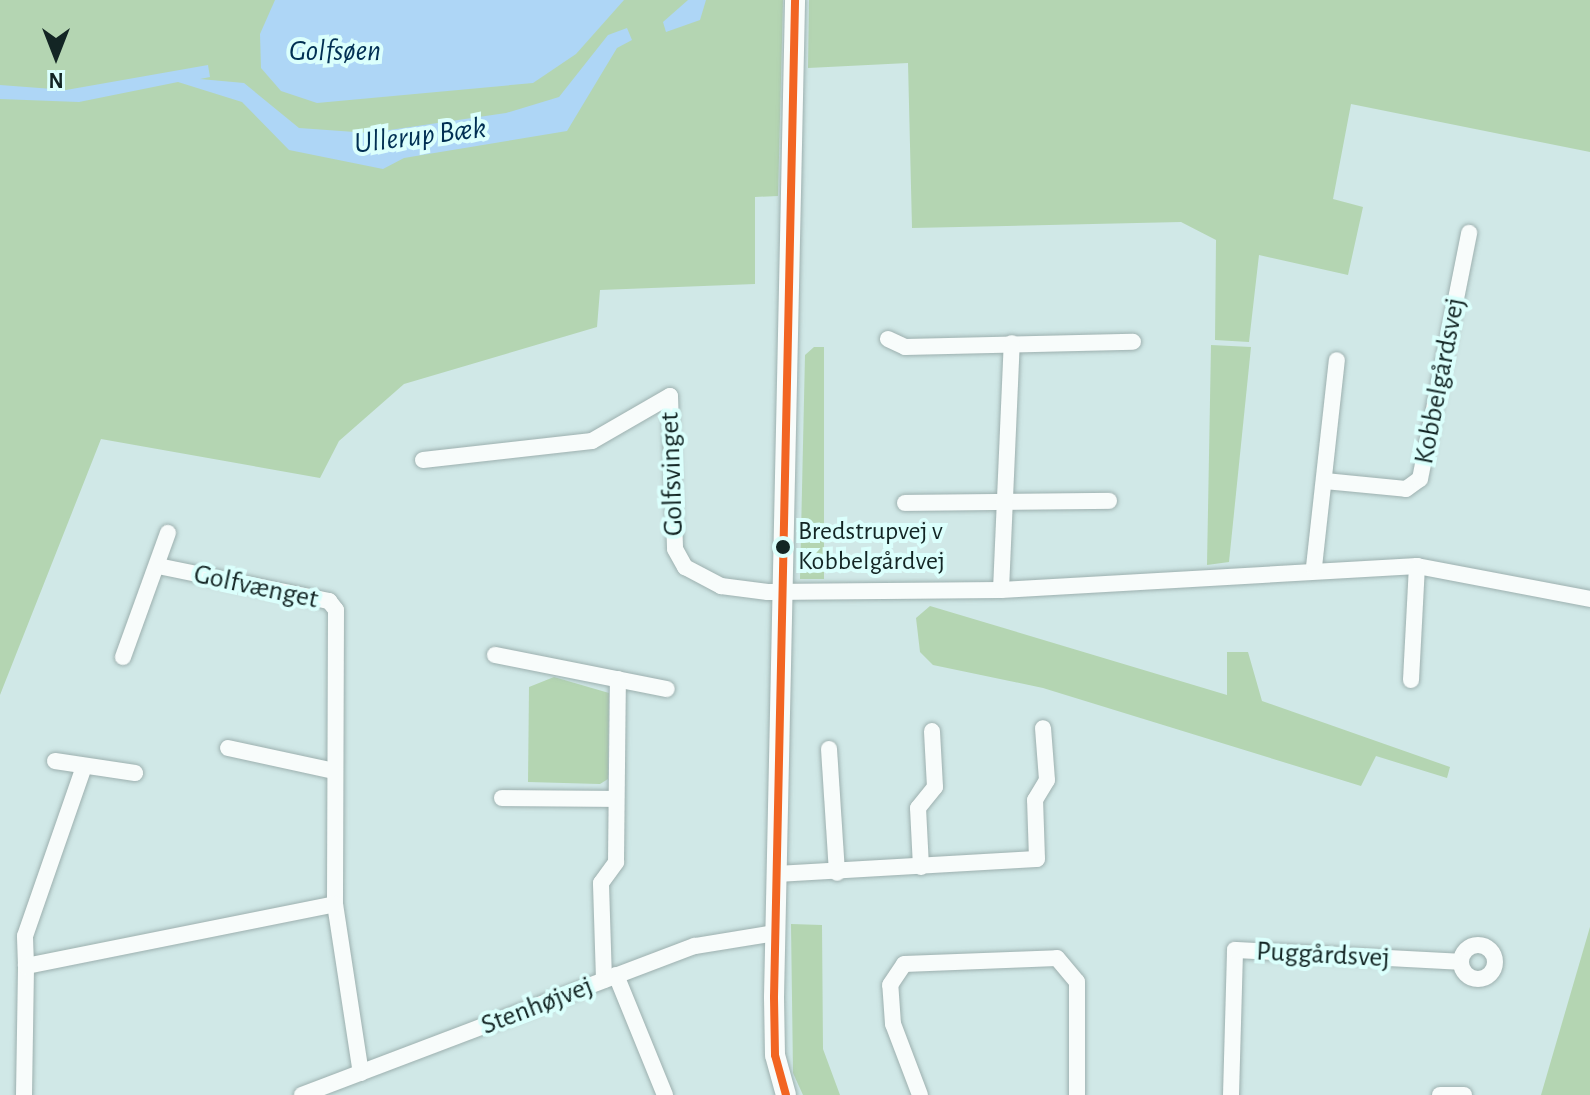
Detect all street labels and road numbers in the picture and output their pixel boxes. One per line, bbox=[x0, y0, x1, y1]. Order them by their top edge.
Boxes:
street label: Kobbelgårdsvej bbox=[1407, 295, 1473, 467]
street label: Golfsvinget bbox=[653, 411, 691, 537]
street label: Golfvænget bbox=[191, 557, 321, 617]
street label: Puggårdsvej bbox=[1255, 935, 1391, 975]
street label: Stenhøjvej bbox=[477, 969, 597, 1043]

